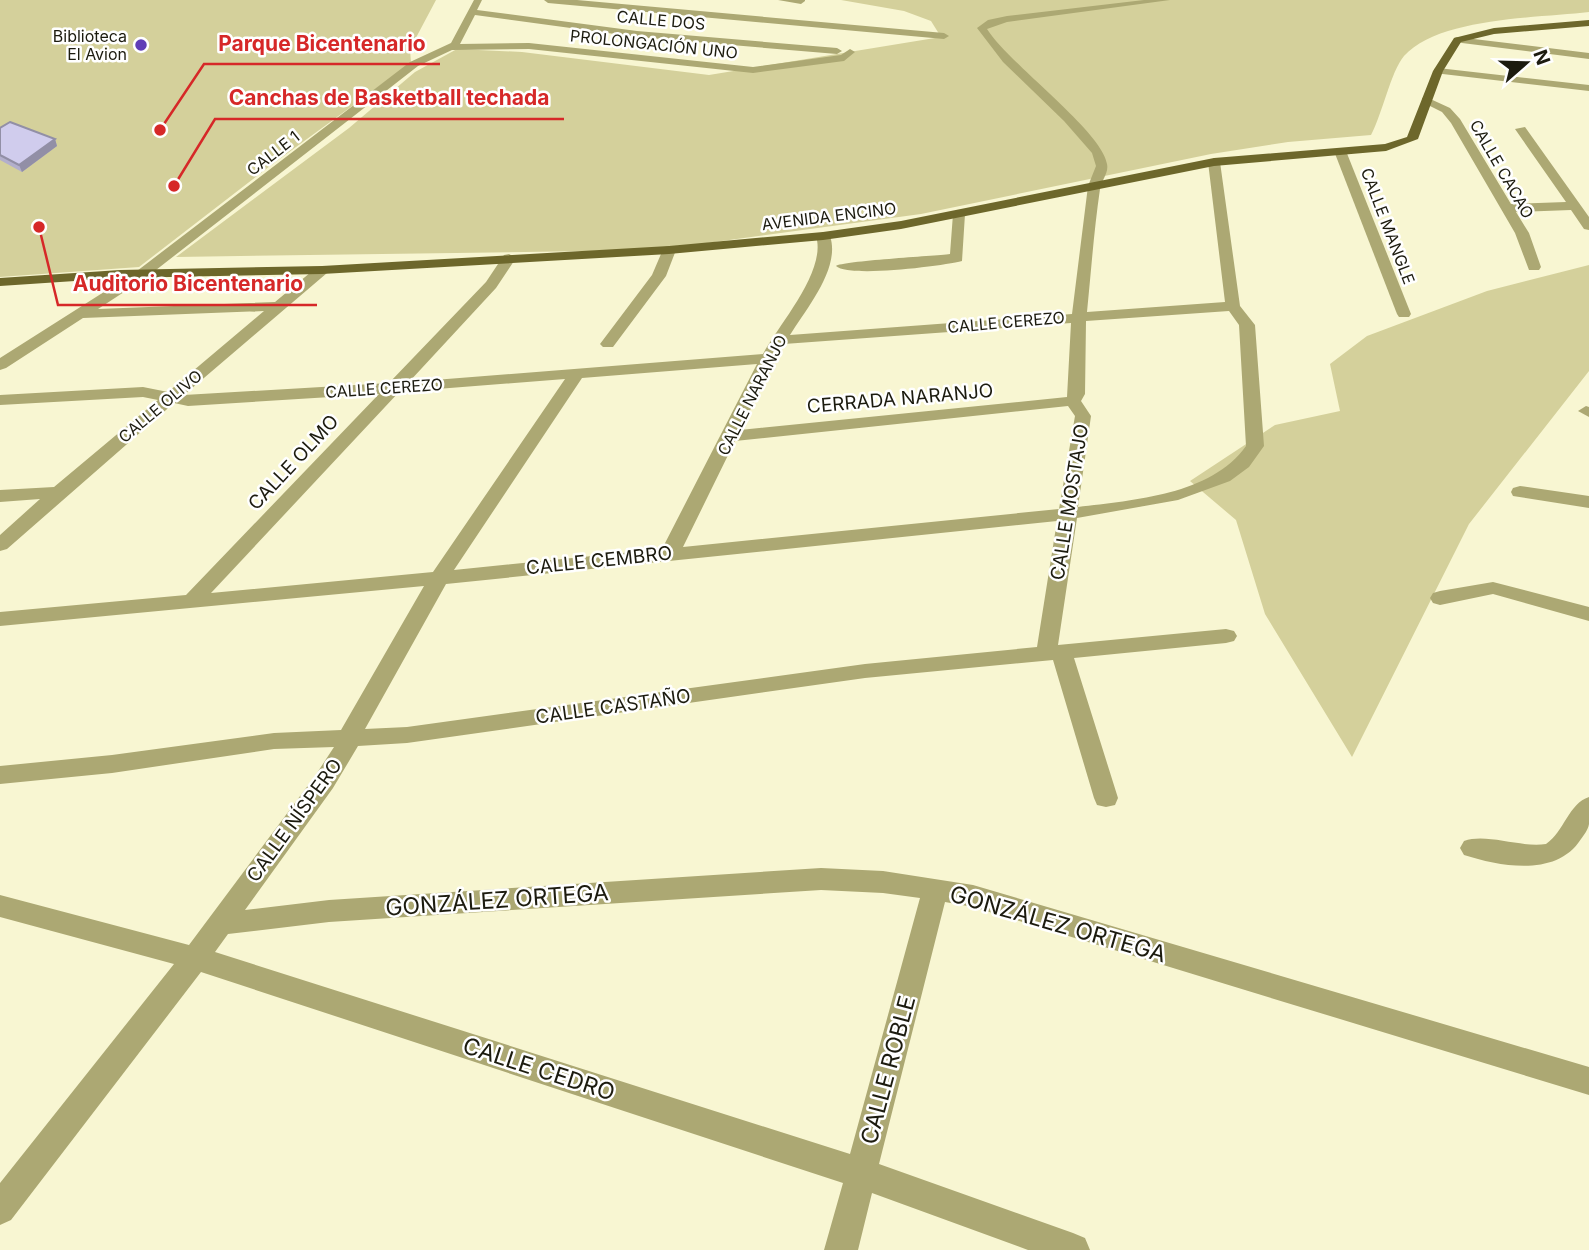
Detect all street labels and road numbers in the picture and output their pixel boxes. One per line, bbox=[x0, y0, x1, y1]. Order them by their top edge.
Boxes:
street label: CALLE DOS bbox=[616, 6, 706, 34]
street label: PROLONGACIÓN UNO bbox=[569, 25, 739, 63]
street label: CALLE CACAO bbox=[1466, 116, 1538, 222]
street label: CALLE 1 bbox=[243, 126, 303, 180]
street label: CALLE MANGLE bbox=[1357, 165, 1419, 287]
street label: AVENIDA ENCINO bbox=[761, 198, 897, 234]
street label: CALLE CEREZO bbox=[947, 307, 1065, 337]
street label: CALLE NARANJO bbox=[713, 331, 791, 459]
street label: CALLE OLIVO bbox=[114, 365, 206, 447]
street label: CALLE CEREZO bbox=[325, 374, 443, 402]
street label: CERRADA NARANJO bbox=[806, 379, 994, 418]
street label: CALLE OLMO bbox=[243, 410, 343, 515]
street label: CALLE MOSTAJO bbox=[1046, 422, 1093, 582]
street label: CALLE CEMBRO bbox=[525, 541, 673, 580]
street label: CALLE CASTAÑO bbox=[534, 684, 692, 729]
street label: CALLE NÍSPERO bbox=[241, 754, 347, 886]
street label: GONZÁLEZ ORTEGA bbox=[384, 878, 610, 922]
street label: GONZÁLEZ ORTEGA bbox=[947, 880, 1170, 968]
street label: CALLE ROBLE bbox=[855, 993, 921, 1147]
street label: CALLE CEDRO bbox=[459, 1031, 619, 1107]

